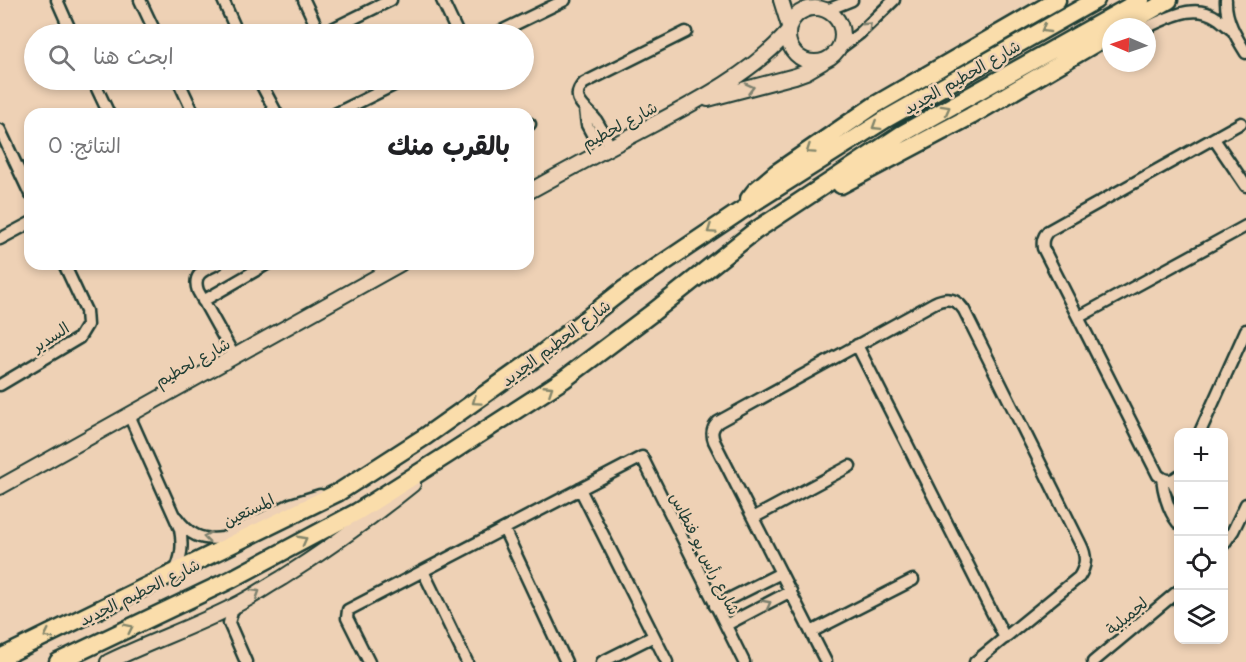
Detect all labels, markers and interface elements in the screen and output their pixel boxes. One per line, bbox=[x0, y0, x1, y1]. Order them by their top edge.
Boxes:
north arrow bbox=[1102, 18, 1156, 72]
one-way arrow bbox=[861, 22, 871, 33]
one-way arrow bbox=[1041, 22, 1051, 33]
search box bbox=[24, 24, 534, 90]
street label: شارع الحطيم الجديد bbox=[898, 33, 1025, 121]
text: ابحث هنا bbox=[93, 38, 174, 71]
icon: search bbox=[45, 41, 78, 74]
one-way arrow bbox=[745, 83, 755, 95]
street label: شارع لحطيم bbox=[577, 94, 662, 156]
one-way arrow bbox=[940, 105, 950, 116]
one-way arrow bbox=[872, 118, 882, 130]
text: بالقرب منك bbox=[388, 125, 510, 164]
text: النتائج: 0 bbox=[48, 130, 121, 160]
one-way arrow bbox=[805, 143, 816, 154]
one-way arrow bbox=[707, 223, 718, 234]
street label: شارع الحطيم الجديد bbox=[495, 293, 616, 393]
street label: السدير bbox=[25, 315, 73, 358]
street label: شارع لحطيم bbox=[150, 330, 235, 393]
one-way arrow bbox=[543, 384, 553, 396]
one-way arrow bbox=[472, 394, 483, 405]
map controls bbox=[1174, 428, 1228, 644]
button: + bbox=[1174, 428, 1228, 482]
button: − bbox=[1174, 482, 1228, 536]
street label: المستعين bbox=[218, 486, 278, 532]
street label: شارع رأس بو فنطاس bbox=[664, 488, 747, 619]
one-way arrow bbox=[202, 532, 212, 544]
one-way arrow bbox=[297, 536, 308, 547]
button: locate bbox=[1174, 536, 1228, 590]
street label: شارع الحطيم الجديد bbox=[74, 551, 205, 633]
one-way arrow bbox=[250, 589, 260, 601]
street label: لجميلية bbox=[1100, 590, 1152, 640]
button: layers bbox=[1174, 590, 1228, 644]
one-way arrow bbox=[761, 599, 772, 611]
one-way arrow bbox=[123, 623, 134, 635]
one-way arrow bbox=[43, 628, 54, 640]

